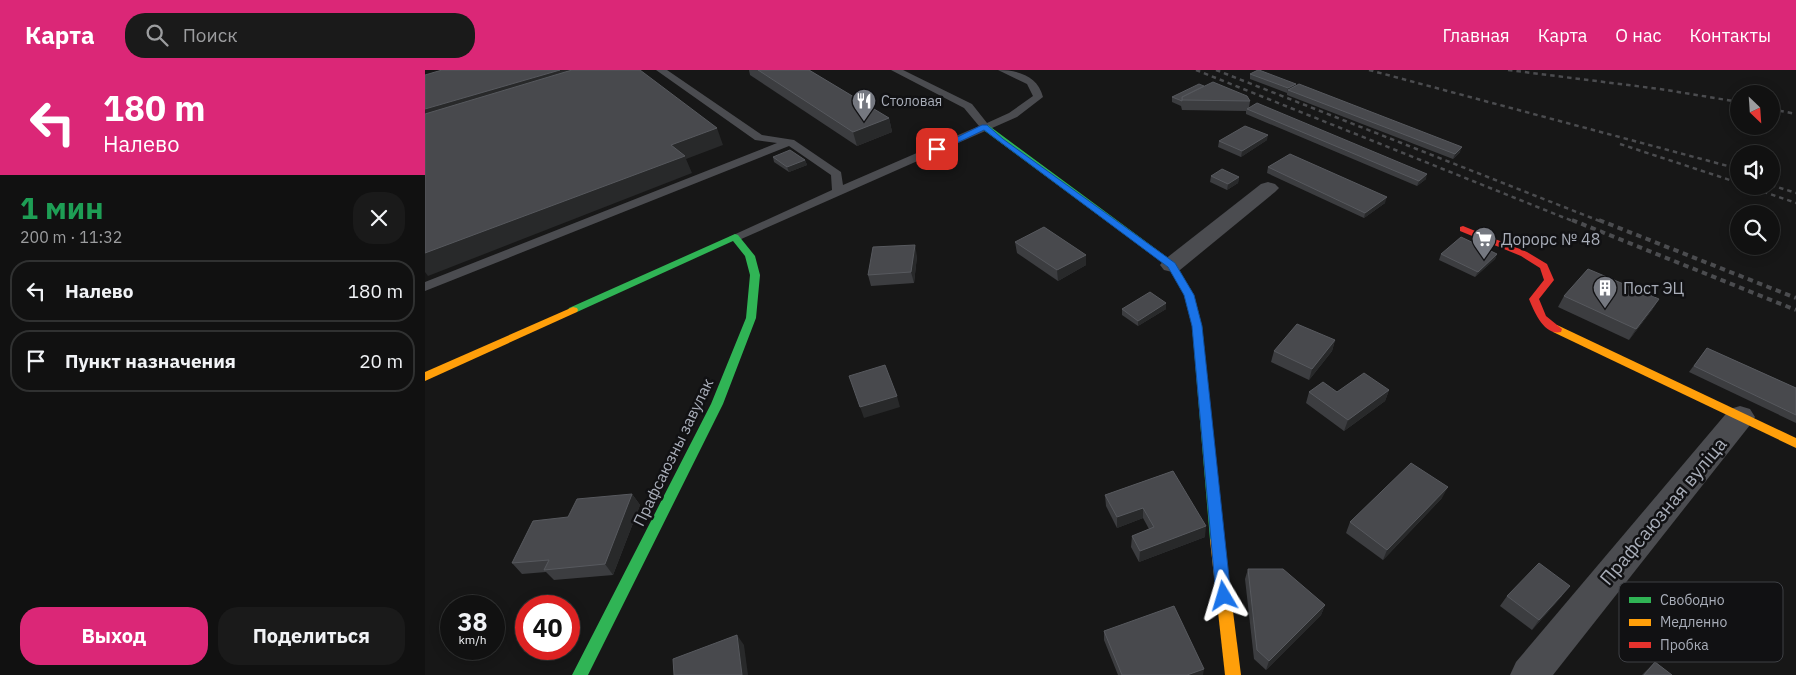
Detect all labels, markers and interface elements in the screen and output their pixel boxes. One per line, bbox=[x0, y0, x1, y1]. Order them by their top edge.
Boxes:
search box bbox=[125, 13, 475, 58]
text: Карта bbox=[25, 19, 95, 51]
icon: search bbox=[143, 21, 171, 49]
text: Поиск bbox=[183, 23, 238, 47]
text: Главная bbox=[1442, 24, 1510, 47]
text: Карта bbox=[1538, 24, 1587, 47]
text: О нас bbox=[1615, 24, 1662, 47]
text: Контакты bbox=[1690, 24, 1771, 47]
text: 180 m bbox=[103, 85, 206, 131]
north arrow bbox=[1730, 85, 1780, 135]
map controls bbox=[1730, 85, 1780, 255]
restaurant icon: Столовая bbox=[851, 88, 877, 122]
icon: left bbox=[20, 90, 85, 155]
place label: Столовая bbox=[881, 92, 942, 110]
pin bbox=[916, 128, 958, 170]
text: Налево bbox=[103, 129, 180, 158]
icon: arrive bbox=[923, 135, 951, 163]
button: sound bbox=[1730, 145, 1780, 195]
text: 1 мин bbox=[20, 188, 104, 227]
button: close bbox=[353, 192, 405, 244]
button: search bbox=[1730, 205, 1780, 255]
supermarket icon: Дорорс № 48 bbox=[1471, 226, 1497, 260]
text: 200 m · 11:32 bbox=[20, 227, 122, 247]
place label: Дорорс № 48 bbox=[1501, 229, 1600, 249]
building icon: Пост ЭЦ bbox=[1592, 275, 1618, 309]
icon: left bbox=[22, 277, 50, 305]
place label: Пост ЭЦ bbox=[1623, 278, 1685, 298]
text: Налево bbox=[65, 279, 134, 303]
text: 180 m bbox=[348, 279, 403, 303]
icon: arrive bbox=[22, 347, 50, 375]
text: Пункт назначения bbox=[65, 349, 236, 373]
text: 20 m bbox=[359, 349, 403, 373]
street label: Прафсаюзны завулак bbox=[628, 375, 718, 529]
street label: Прафсаюзная вуліца bbox=[1594, 432, 1732, 590]
position arrow bbox=[1197, 569, 1249, 621]
legend bbox=[1619, 582, 1783, 662]
text: Свободно bbox=[1660, 591, 1725, 609]
speed limit sign: 40 bbox=[515, 595, 580, 660]
text: 38 bbox=[457, 605, 488, 638]
button: Выход bbox=[20, 607, 208, 665]
button: Поделиться bbox=[218, 607, 405, 665]
text: Медленно bbox=[1660, 613, 1728, 631]
text: km/h bbox=[458, 632, 487, 647]
text: Пробка bbox=[1660, 636, 1709, 654]

